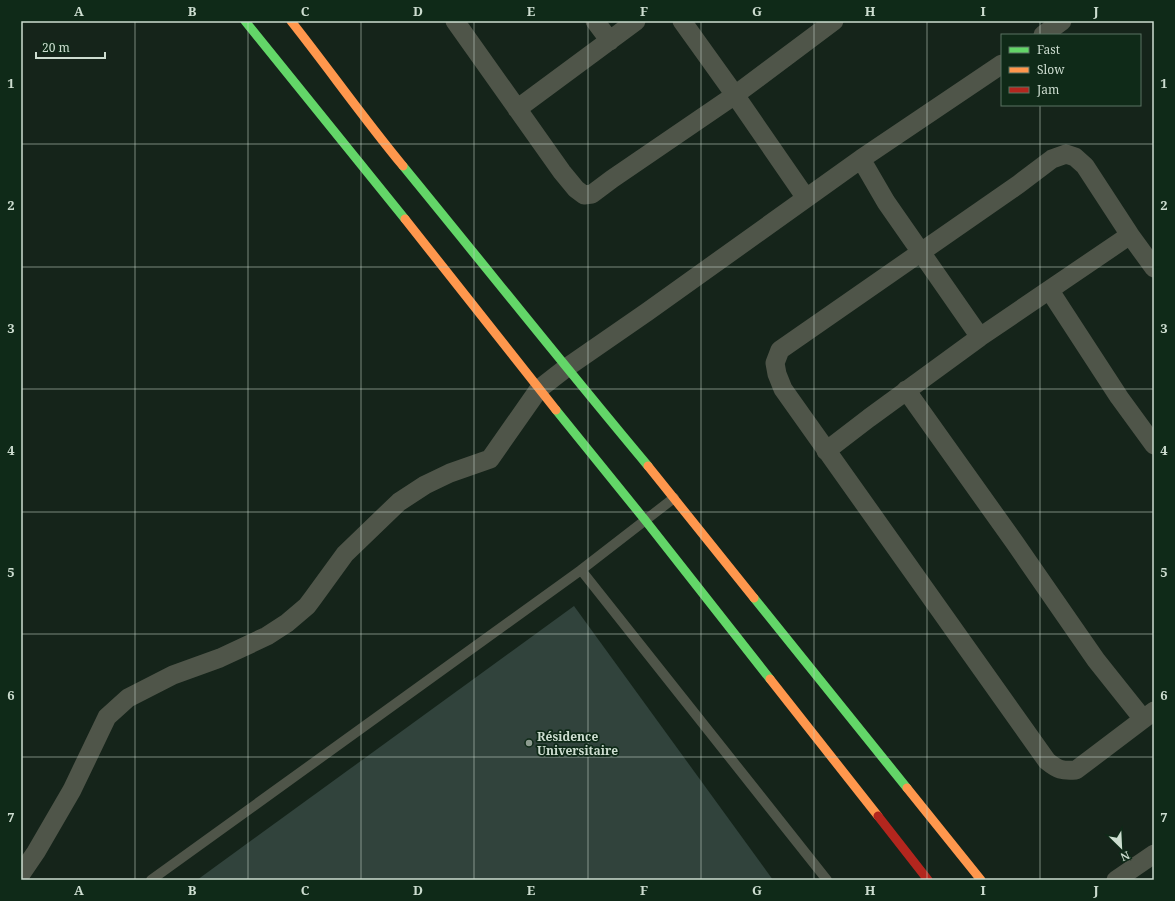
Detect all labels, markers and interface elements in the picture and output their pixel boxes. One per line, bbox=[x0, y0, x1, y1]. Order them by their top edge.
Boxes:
text: A bbox=[74, 2, 84, 20]
text: B bbox=[188, 2, 197, 20]
text: C bbox=[301, 2, 310, 20]
text: D bbox=[413, 2, 423, 20]
text: E bbox=[527, 2, 536, 20]
text: F bbox=[640, 2, 648, 20]
text: G bbox=[752, 2, 762, 20]
text: H bbox=[865, 2, 876, 20]
text: I bbox=[980, 2, 986, 20]
text: J bbox=[1092, 2, 1099, 20]
scale bar bbox=[36, 34, 105, 60]
legend bbox=[1001, 34, 1141, 106]
text: 20 m bbox=[42, 39, 70, 56]
text: Fast bbox=[1037, 41, 1060, 58]
text: Slow bbox=[1037, 61, 1065, 78]
text: 1 bbox=[7, 74, 15, 92]
text: 1 bbox=[1160, 74, 1168, 92]
text: Jam bbox=[1036, 81, 1059, 98]
text: 2 bbox=[7, 196, 15, 214]
text: 2 bbox=[1160, 196, 1168, 214]
text: 3 bbox=[7, 319, 15, 337]
text: 3 bbox=[1160, 319, 1168, 337]
text: 4 bbox=[7, 441, 15, 459]
text: 4 bbox=[1160, 441, 1168, 459]
text: 5 bbox=[7, 563, 15, 581]
text: 5 bbox=[1160, 563, 1168, 581]
text: 6 bbox=[7, 686, 15, 704]
text: 6 bbox=[1160, 686, 1168, 704]
place label: Résidence Universitaire bbox=[537, 728, 618, 759]
marker: Résidence Universitaire bbox=[524, 738, 534, 748]
text: 7 bbox=[7, 808, 15, 826]
text: 7 bbox=[1160, 808, 1168, 826]
north arrow bbox=[1101, 827, 1141, 867]
text: N bbox=[1118, 848, 1132, 865]
text: A bbox=[74, 881, 84, 899]
text: B bbox=[188, 881, 197, 899]
text: C bbox=[301, 881, 310, 899]
text: D bbox=[413, 881, 423, 899]
text: E bbox=[527, 881, 536, 899]
text: F bbox=[640, 881, 648, 899]
text: G bbox=[752, 881, 762, 899]
text: H bbox=[865, 881, 876, 899]
text: I bbox=[980, 881, 986, 899]
text: J bbox=[1092, 881, 1099, 899]

